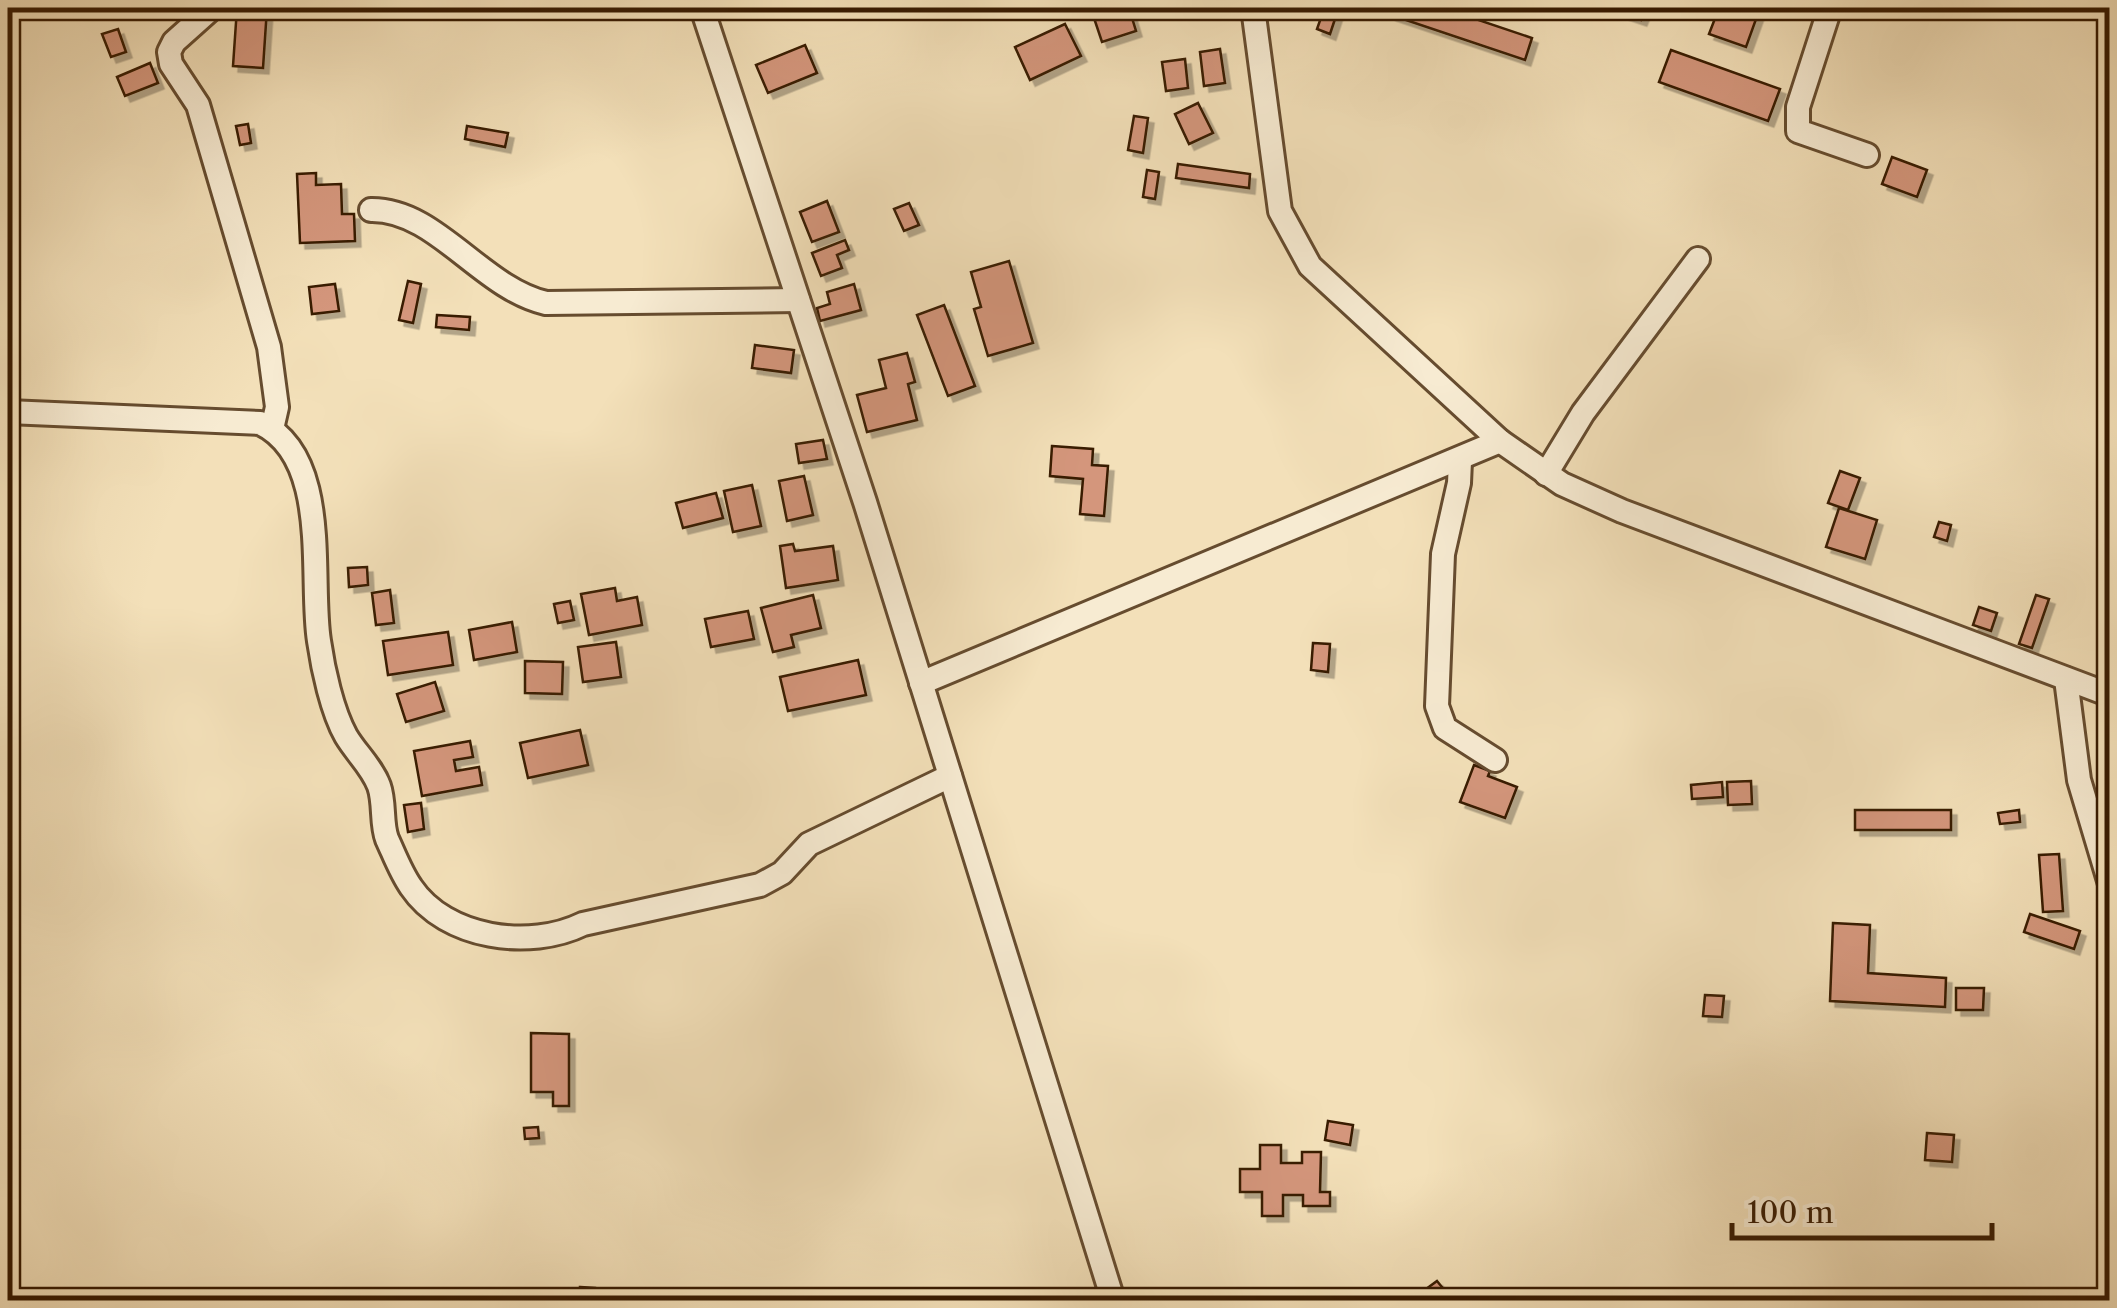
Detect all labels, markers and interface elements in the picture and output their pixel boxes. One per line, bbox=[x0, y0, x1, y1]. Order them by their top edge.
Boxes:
scale bar bbox=[1732, 1178, 1992, 1240]
text: 100 m bbox=[1747, 1194, 1834, 1231]

